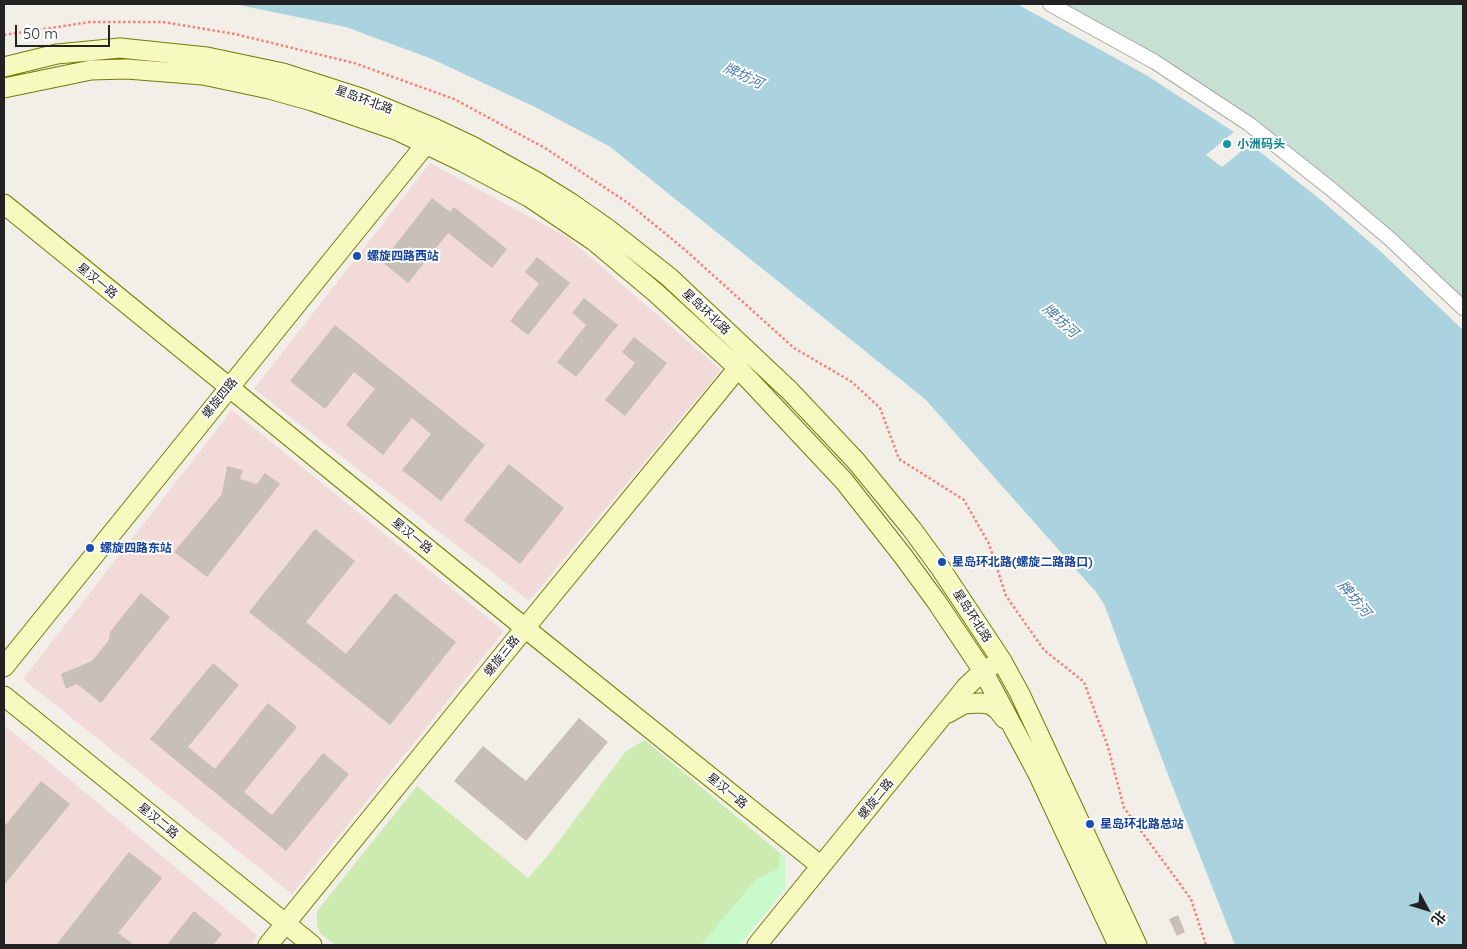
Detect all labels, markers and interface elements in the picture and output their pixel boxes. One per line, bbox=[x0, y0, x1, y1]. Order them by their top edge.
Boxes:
scale bar bbox=[18, 15, 112, 47]
text: 50 m bbox=[23, 24, 58, 43]
water label: 牌坊河 bbox=[720, 60, 766, 92]
street label: 星岛环北路 bbox=[333, 83, 395, 117]
place label: 小洲码头 bbox=[1237, 137, 1285, 151]
marker: 小洲码头 bbox=[1221, 138, 1233, 150]
place label: 螺旋四路西站 bbox=[367, 249, 439, 263]
marker: 螺旋四路西站 bbox=[351, 250, 363, 262]
street label: 星汉一路 bbox=[74, 260, 120, 302]
street label: 星岛环北路 bbox=[679, 286, 733, 338]
water label: 牌坊河 bbox=[1039, 301, 1081, 341]
street label: 螺旋四路 bbox=[199, 375, 241, 421]
street label: 星汉一路 bbox=[389, 515, 435, 557]
place label: 螺旋四路东站 bbox=[100, 541, 172, 555]
marker: 螺旋四路东站 bbox=[84, 542, 96, 554]
place label: 星岛环北路(螺旋二路路口) bbox=[952, 555, 1093, 569]
marker: 星岛环北路(螺旋二路路口) bbox=[936, 556, 948, 568]
water label: 牌坊河 bbox=[1334, 578, 1374, 620]
street label: 星岛环北路 bbox=[950, 587, 994, 645]
street label: 螺旋三路 bbox=[481, 633, 523, 679]
street label: 星汉一路 bbox=[704, 770, 750, 812]
street label: 螺旋二路 bbox=[855, 776, 897, 822]
street label: 星汉二路 bbox=[135, 800, 181, 842]
place label: 星岛环北路总站 bbox=[1100, 817, 1184, 831]
marker: 星岛环北路总站 bbox=[1084, 818, 1096, 830]
north arrow bbox=[1402, 884, 1452, 934]
text: 北 bbox=[1427, 907, 1450, 930]

